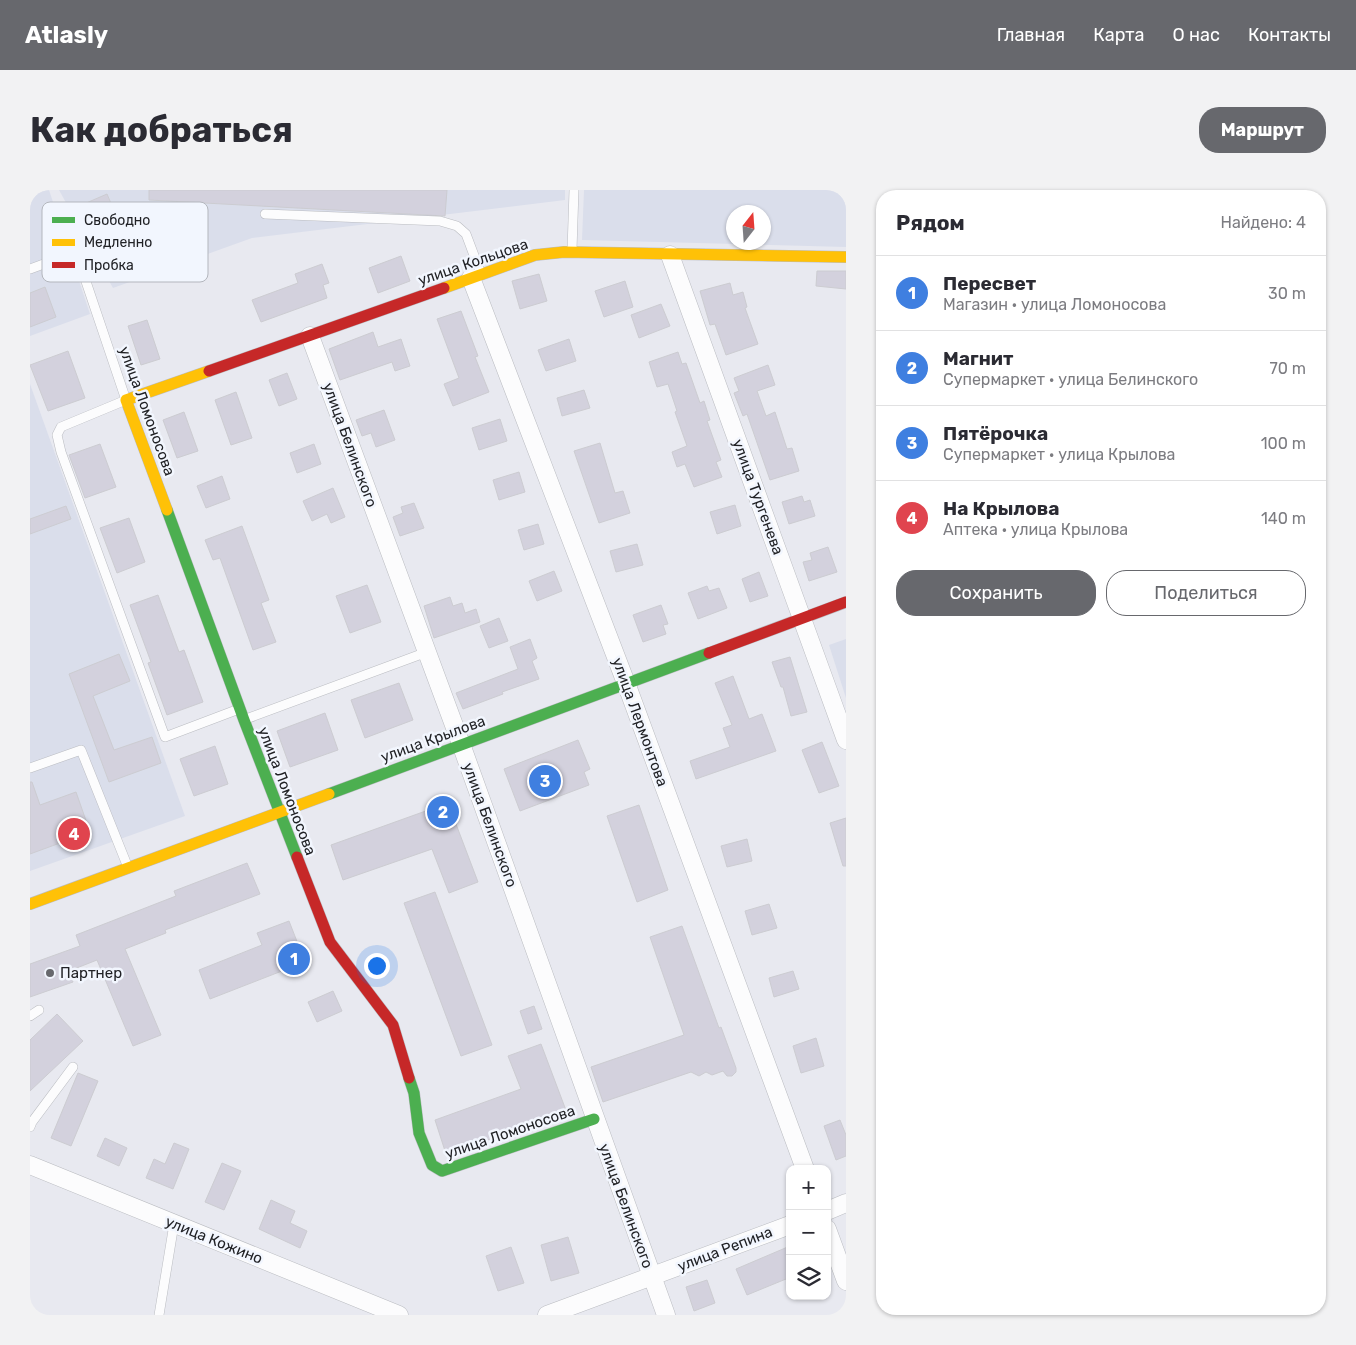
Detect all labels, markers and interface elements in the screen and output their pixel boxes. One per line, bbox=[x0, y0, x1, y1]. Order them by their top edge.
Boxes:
text: Atlasly bbox=[25, 21, 108, 49]
text: Главная bbox=[997, 24, 1065, 46]
text: Карта bbox=[1093, 24, 1145, 46]
text: О нас bbox=[1173, 24, 1220, 46]
text: Контакты bbox=[1248, 24, 1331, 46]
button: Маршрут bbox=[1199, 107, 1326, 153]
text: Как добраться bbox=[30, 109, 293, 151]
legend bbox=[42, 202, 208, 282]
north arrow bbox=[726, 205, 771, 250]
text: Рядом bbox=[896, 210, 965, 235]
text: Свободно bbox=[84, 212, 150, 229]
text: Найдено: 4 bbox=[1221, 213, 1306, 232]
text: Медленно bbox=[84, 234, 152, 251]
street label: улица Кольцова bbox=[416, 235, 530, 289]
text: Пробка bbox=[84, 257, 134, 274]
text: Пересвет bbox=[943, 272, 1036, 295]
text: 1 bbox=[908, 284, 916, 303]
text: 30 m bbox=[1268, 284, 1306, 303]
text: Магазин · улица Ломоносова bbox=[943, 295, 1166, 314]
street label: улица Ломоносова bbox=[115, 344, 179, 478]
text: Магнит bbox=[943, 347, 1013, 370]
text: 2 bbox=[907, 359, 917, 378]
text: 70 m bbox=[1269, 359, 1306, 378]
text: Супермаркет · улица Белинского bbox=[943, 370, 1198, 389]
street label: улица Белинского bbox=[319, 380, 381, 510]
text: Пятёрочка bbox=[943, 422, 1048, 445]
text: 3 bbox=[907, 434, 917, 453]
text: 100 m bbox=[1261, 434, 1306, 453]
street label: улица Тургенева bbox=[729, 437, 787, 557]
text: Супермаркет · улица Крылова bbox=[943, 445, 1175, 464]
text: На Крылова bbox=[943, 497, 1060, 520]
text: 4 bbox=[907, 509, 917, 528]
text: 140 m bbox=[1261, 509, 1306, 528]
text: Аптека · улица Крылова bbox=[943, 520, 1128, 539]
button: Сохранить bbox=[896, 570, 1096, 616]
button: Поделиться bbox=[1106, 570, 1306, 616]
street label: улица Лермонтова bbox=[608, 655, 672, 789]
street label: улица Крылова bbox=[378, 712, 488, 766]
street label: улица Ломоносова bbox=[254, 724, 320, 858]
street label: улица Белинского bbox=[459, 760, 521, 890]
pin: 3 bbox=[529, 762, 561, 800]
pin: 2 bbox=[427, 793, 459, 831]
pin: 4 bbox=[58, 815, 90, 853]
pin: 1 bbox=[278, 940, 310, 978]
your location bbox=[364, 953, 390, 979]
place label: Партнер bbox=[60, 964, 122, 982]
marker: Партнер bbox=[44, 967, 56, 979]
street label: улица Ломоносова bbox=[443, 1101, 577, 1163]
street label: улица Белинского bbox=[595, 1141, 657, 1271]
map controls bbox=[786, 1165, 831, 1300]
button: + bbox=[786, 1165, 831, 1210]
button: − bbox=[786, 1210, 831, 1255]
street label: улица Кожино bbox=[163, 1212, 265, 1268]
street label: улица Репина bbox=[675, 1223, 775, 1275]
button: layers bbox=[786, 1255, 831, 1300]

